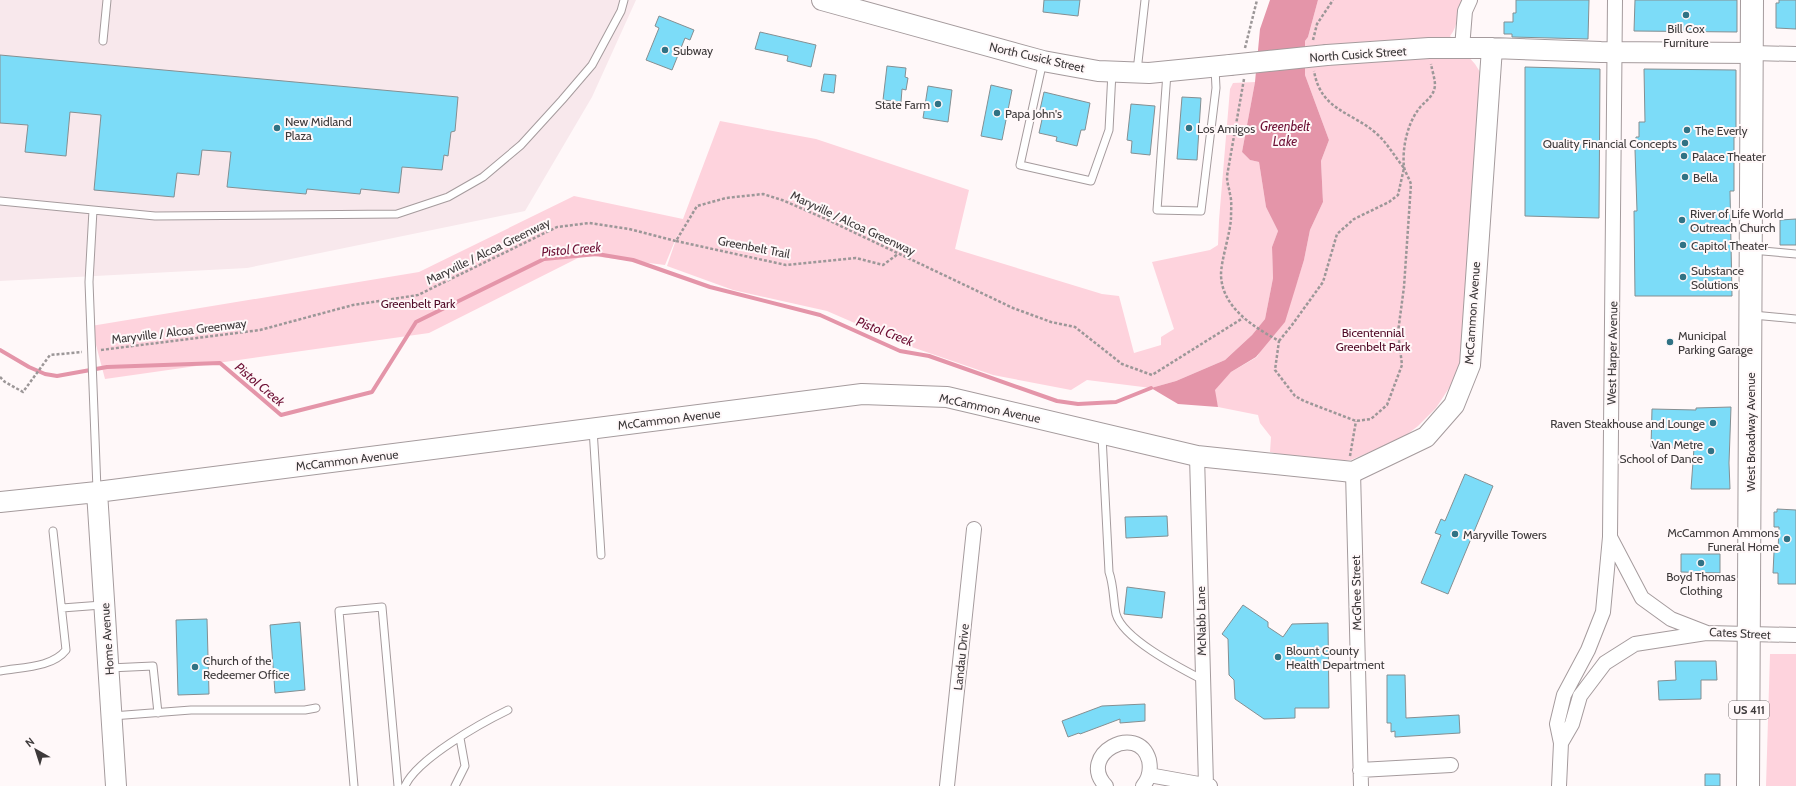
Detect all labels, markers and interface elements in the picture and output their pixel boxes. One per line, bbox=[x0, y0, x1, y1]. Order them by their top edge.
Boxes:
marker: Bill Cox Furniture bbox=[1681, 10, 1691, 20]
place label: Bill Cox Furniture bbox=[1663, 21, 1709, 50]
street label: North Cusick Street bbox=[988, 39, 1086, 75]
place label: Subway bbox=[673, 43, 713, 58]
street label: North Cusick Street bbox=[1309, 43, 1407, 65]
marker: Subway bbox=[660, 45, 670, 55]
place label: State Farm bbox=[875, 97, 930, 112]
marker: State Farm bbox=[933, 99, 943, 109]
place label: Papa John's bbox=[1005, 106, 1062, 121]
marker: Papa John's bbox=[992, 108, 1002, 118]
place label: New Midland Plaza bbox=[285, 114, 352, 143]
water label: Greenbelt Lake bbox=[1260, 118, 1311, 149]
place label: Los Amigos bbox=[1197, 121, 1255, 136]
marker: New Midland Plaza bbox=[272, 123, 282, 133]
marker: Los Amigos bbox=[1184, 123, 1194, 133]
place label: The Everly bbox=[1695, 123, 1748, 138]
marker: The Everly bbox=[1682, 125, 1692, 135]
place label: Quality Financial Concepts bbox=[1543, 136, 1677, 151]
marker: Quality Financial Concepts bbox=[1680, 138, 1690, 148]
place label: Palace Theater bbox=[1692, 149, 1766, 164]
marker: Palace Theater bbox=[1679, 151, 1689, 161]
place label: Bella bbox=[1693, 170, 1718, 185]
marker: Bella bbox=[1680, 172, 1690, 182]
street label: Maryville / Alcoa Greenway bbox=[788, 187, 918, 259]
place label: River of Life World Outreach Church bbox=[1690, 206, 1783, 235]
street label: Maryville / Alcoa Greenway bbox=[424, 214, 552, 288]
marker: River of Life World Outreach Church bbox=[1677, 215, 1687, 225]
street label: Greenbelt Trail bbox=[717, 233, 791, 261]
water label: Pistol Creek bbox=[541, 238, 602, 260]
place label: Capitol Theater bbox=[1691, 238, 1768, 253]
marker: Capitol Theater bbox=[1678, 240, 1688, 250]
street label: McCammon Avenue bbox=[1461, 261, 1483, 365]
place label: Substance Solutions bbox=[1691, 263, 1744, 292]
marker: Substance Solutions bbox=[1678, 272, 1688, 282]
park label: Greenbelt Park bbox=[381, 296, 456, 311]
street label: West Harper Avenue bbox=[1604, 301, 1620, 405]
water label: Pistol Creek bbox=[854, 313, 916, 349]
street label: Maryville / Alcoa Greenway bbox=[111, 315, 247, 347]
park label: Bicentennial Greenbelt Park bbox=[1336, 325, 1411, 354]
place label: Municipal Parking Garage bbox=[1678, 328, 1753, 357]
marker: Municipal Parking Garage bbox=[1665, 337, 1675, 347]
water label: Pistol Creek bbox=[232, 359, 288, 410]
street label: West Broadway Avenue bbox=[1743, 372, 1758, 492]
street label: McCammon Avenue bbox=[938, 390, 1042, 426]
street label: McCammon Avenue bbox=[617, 405, 721, 433]
place label: Raven Steakhouse and Lounge bbox=[1550, 416, 1705, 431]
marker: Raven Steakhouse and Lounge bbox=[1708, 418, 1718, 428]
place label: Van Metre School of Dance bbox=[1619, 437, 1703, 466]
street label: McCammon Avenue bbox=[295, 446, 399, 474]
marker: Van Metre School of Dance bbox=[1706, 446, 1716, 456]
place label: McCammon Ammons Funeral Home bbox=[1667, 525, 1779, 554]
place label: Maryville Towers bbox=[1463, 527, 1547, 542]
marker: Maryville Towers bbox=[1450, 529, 1460, 539]
marker: McCammon Ammons Funeral Home bbox=[1782, 534, 1792, 544]
street label: McGhee Street bbox=[1348, 555, 1364, 631]
marker: Boyd Thomas Clothing bbox=[1696, 558, 1706, 568]
place label: Boyd Thomas Clothing bbox=[1666, 569, 1736, 598]
street label: McNabb Lane bbox=[1193, 586, 1209, 656]
street label: Home Avenue bbox=[97, 602, 117, 676]
street label: Landau Drive bbox=[950, 623, 972, 691]
street label: Cates Street bbox=[1709, 624, 1771, 642]
place label: Blount County Health Department bbox=[1286, 643, 1385, 672]
marker: Blount County Health Department bbox=[1273, 652, 1283, 662]
place label: Church of the Redeemer Office bbox=[203, 653, 289, 682]
marker: Church of the Redeemer Office bbox=[190, 662, 200, 672]
road number: US 411 bbox=[1729, 701, 1769, 719]
north arrow bbox=[16, 730, 56, 770]
text: N bbox=[22, 734, 37, 750]

